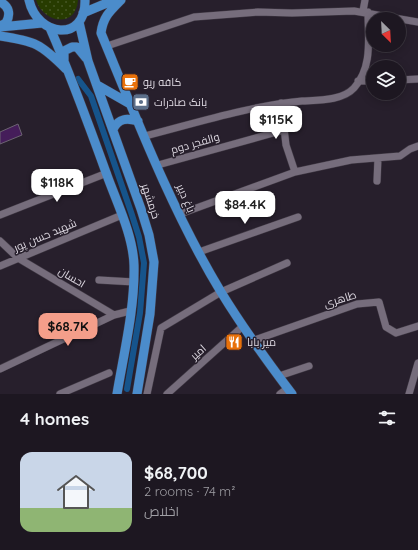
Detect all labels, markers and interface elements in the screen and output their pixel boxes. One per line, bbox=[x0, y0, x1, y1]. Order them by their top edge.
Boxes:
north arrow bbox=[366, 12, 406, 52]
map controls bbox=[366, 12, 406, 100]
button: layers bbox=[366, 60, 406, 100]
cafe icon: کافه ریو bbox=[120, 72, 140, 92]
place label: کافه ریو bbox=[143, 75, 181, 89]
bank icon: بانک صادرات bbox=[131, 92, 151, 112]
place label: بانک صادرات bbox=[154, 95, 207, 109]
pin: $115K bbox=[248, 106, 304, 140]
text: $115K bbox=[259, 111, 293, 127]
street label: والفجر دوم bbox=[169, 129, 221, 158]
pin: $118K bbox=[29, 169, 85, 203]
text: $118K bbox=[40, 174, 74, 190]
street label: خرمشهر bbox=[138, 181, 163, 221]
street label: باغ دبیر bbox=[172, 181, 199, 215]
pin: $84.4K bbox=[212, 191, 278, 225]
text: $84.4K bbox=[224, 196, 266, 212]
street label: شهید حسن پور bbox=[11, 216, 78, 255]
street label: احسان bbox=[56, 264, 88, 290]
street label: طاهری bbox=[322, 287, 358, 311]
pin: $68.7K bbox=[35, 313, 101, 347]
text: $68.7K bbox=[48, 318, 88, 334]
restaurant icon: میر بابا bbox=[224, 332, 244, 352]
place label: میر بابا bbox=[247, 335, 276, 349]
street label: امیر bbox=[186, 341, 209, 363]
icon: filters bbox=[376, 407, 398, 429]
text: 4 homes bbox=[20, 408, 89, 429]
text: $68,700 bbox=[144, 462, 208, 483]
icon: home bbox=[52, 468, 100, 516]
text: 2 rooms · 74 m² bbox=[144, 483, 235, 499]
text: اخلاص bbox=[144, 503, 179, 519]

